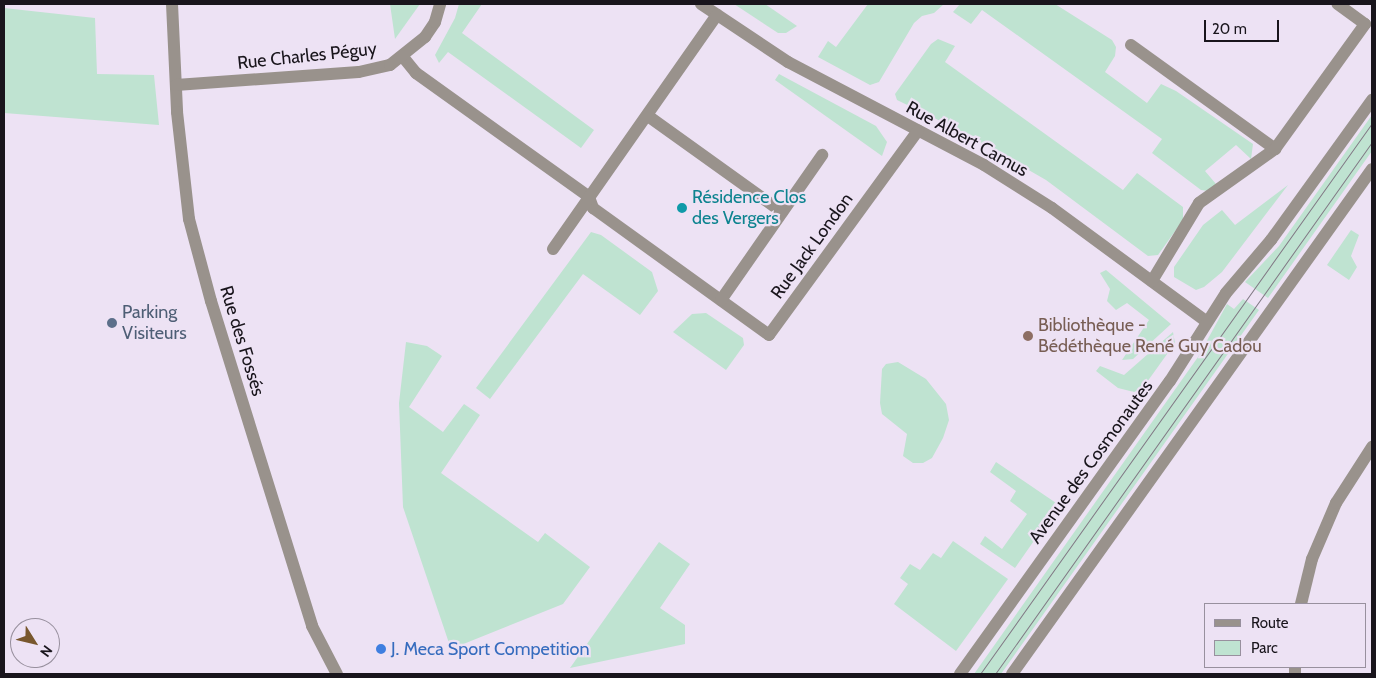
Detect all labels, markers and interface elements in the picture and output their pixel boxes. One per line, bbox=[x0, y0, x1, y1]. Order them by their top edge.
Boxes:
scale bar bbox=[1206, 10, 1281, 42]
text: 20 m bbox=[1212, 20, 1247, 38]
street label: Rue Charles Péguy bbox=[236, 38, 378, 74]
street label: Rue Albert Camus bbox=[902, 97, 1032, 181]
place label: Résidence Clos des Vergers bbox=[692, 187, 806, 230]
street label: Rue Jack London bbox=[766, 189, 858, 303]
marker: Résidence Clos des Vergers bbox=[676, 202, 688, 214]
street label: Rue des Fossés bbox=[215, 283, 269, 399]
place label: Parking Visiteurs bbox=[122, 302, 187, 344]
place label: Bibliothèque - Bédéthèque René Guy Cadou bbox=[1038, 315, 1262, 358]
marker: Parking Visiteurs bbox=[106, 317, 118, 329]
marker: Bibliothèque - Bédéthèque René Guy Cadou bbox=[1022, 330, 1034, 342]
street label: Avenue des Cosmonautes bbox=[1025, 376, 1157, 548]
legend bbox=[1204, 603, 1366, 668]
text: Route bbox=[1251, 614, 1289, 632]
north arrow bbox=[10, 618, 60, 668]
place label: J. Meca Sport Competition bbox=[391, 638, 589, 660]
text: Parc bbox=[1251, 639, 1278, 657]
text: N bbox=[36, 642, 57, 661]
marker: J. Meca Sport Competition bbox=[375, 643, 387, 655]

